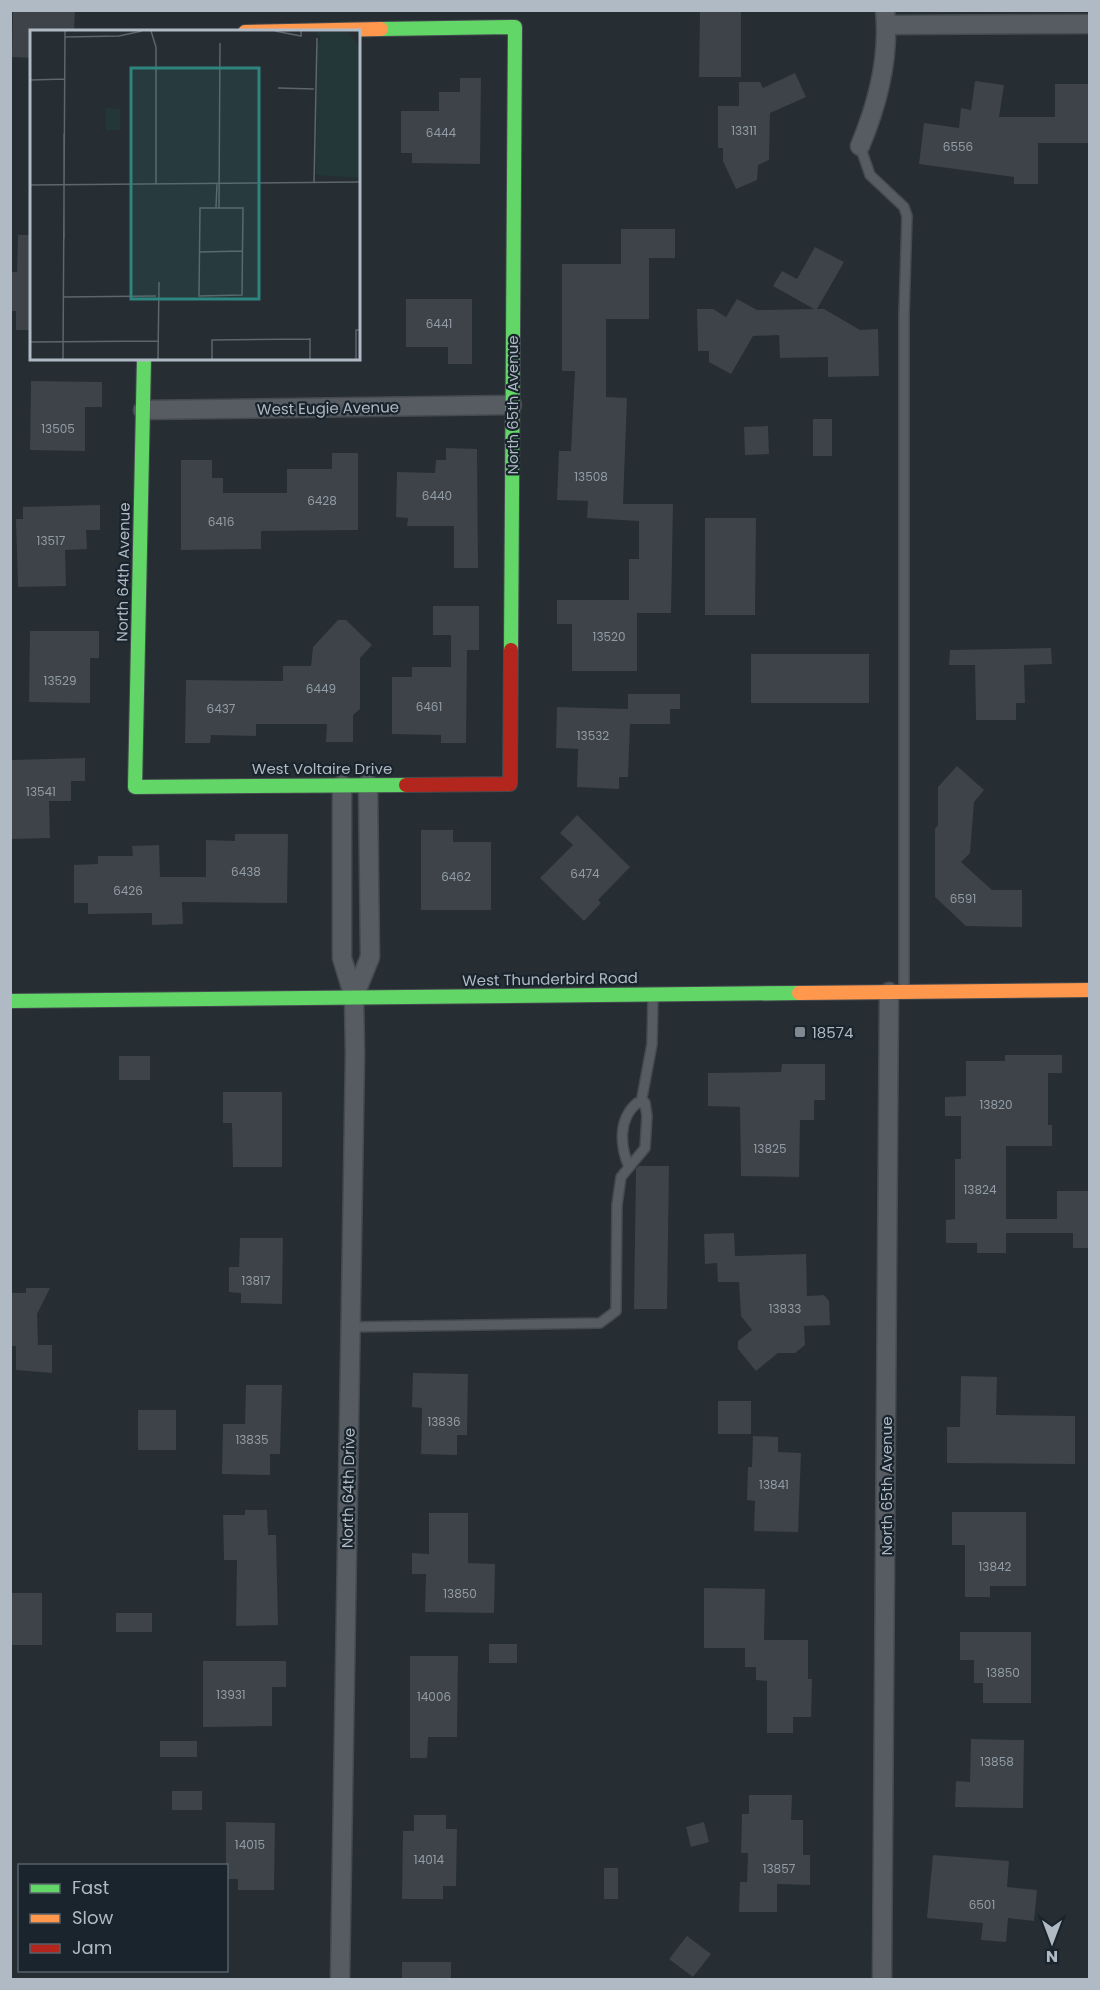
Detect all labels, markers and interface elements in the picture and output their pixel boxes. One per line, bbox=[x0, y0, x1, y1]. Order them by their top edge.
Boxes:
inset map bbox=[30, 30, 360, 360]
house number: 13311 bbox=[731, 122, 757, 139]
house number: 6444 bbox=[426, 124, 457, 141]
house number: 6556 bbox=[943, 138, 973, 155]
house number: 6441 bbox=[426, 315, 452, 332]
street label: North 65th Avenue bbox=[502, 335, 523, 475]
street label: West Eugie Avenue bbox=[257, 396, 399, 420]
house number: 13505 bbox=[41, 420, 75, 437]
house number: 13508 bbox=[574, 468, 608, 485]
house number: 6440 bbox=[422, 487, 452, 504]
house number: 6428 bbox=[307, 492, 337, 509]
street label: North 64th Avenue bbox=[111, 502, 135, 642]
house number: 6416 bbox=[208, 513, 234, 530]
house number: 13517 bbox=[37, 532, 66, 549]
house number: 13520 bbox=[593, 628, 625, 645]
house number: 13529 bbox=[44, 672, 76, 689]
house number: 6449 bbox=[306, 680, 336, 697]
house number: 6461 bbox=[416, 698, 442, 715]
house number: 6437 bbox=[207, 700, 236, 717]
house number: 13532 bbox=[577, 727, 609, 744]
street label: West Voltaire Drive bbox=[252, 758, 392, 779]
house number: 13541 bbox=[26, 783, 56, 800]
house number: 6438 bbox=[231, 863, 261, 880]
house number: 6474 bbox=[570, 865, 600, 882]
house number: 6462 bbox=[441, 868, 471, 885]
house number: 6426 bbox=[113, 882, 143, 899]
house number: 6591 bbox=[950, 890, 976, 907]
street label: West Thunderbird Road bbox=[462, 967, 638, 991]
place label: 18574 bbox=[812, 1022, 853, 1043]
marker: 18574 bbox=[793, 1025, 807, 1039]
house number: 13820 bbox=[980, 1096, 1012, 1113]
house number: 13825 bbox=[754, 1140, 786, 1157]
house number: 13824 bbox=[964, 1181, 997, 1198]
house number: 13817 bbox=[242, 1272, 271, 1289]
house number: 13833 bbox=[769, 1300, 801, 1317]
house number: 13836 bbox=[427, 1413, 461, 1430]
street label: North 65th Avenue bbox=[876, 1416, 897, 1556]
street label: North 64th Drive bbox=[336, 1428, 360, 1548]
house number: 13835 bbox=[235, 1431, 269, 1448]
house number: 13841 bbox=[759, 1476, 789, 1493]
house number: 13842 bbox=[979, 1558, 1012, 1575]
house number: 13850 bbox=[443, 1585, 477, 1602]
house number: 13850 bbox=[986, 1664, 1020, 1681]
house number: 13931 bbox=[216, 1686, 246, 1703]
house number: 14006 bbox=[417, 1688, 451, 1705]
house number: 13858 bbox=[980, 1753, 1014, 1770]
house number: 14015 bbox=[235, 1836, 265, 1853]
house number: 14014 bbox=[414, 1851, 445, 1868]
house number: 13857 bbox=[763, 1860, 796, 1877]
legend bbox=[18, 1864, 228, 1972]
text: Fast bbox=[72, 1875, 109, 1900]
house number: 6501 bbox=[969, 1896, 995, 1913]
text: Slow bbox=[72, 1905, 114, 1930]
north arrow bbox=[1022, 1912, 1082, 1972]
text: Jam bbox=[72, 1935, 112, 1960]
text: N bbox=[1046, 1945, 1058, 1968]

